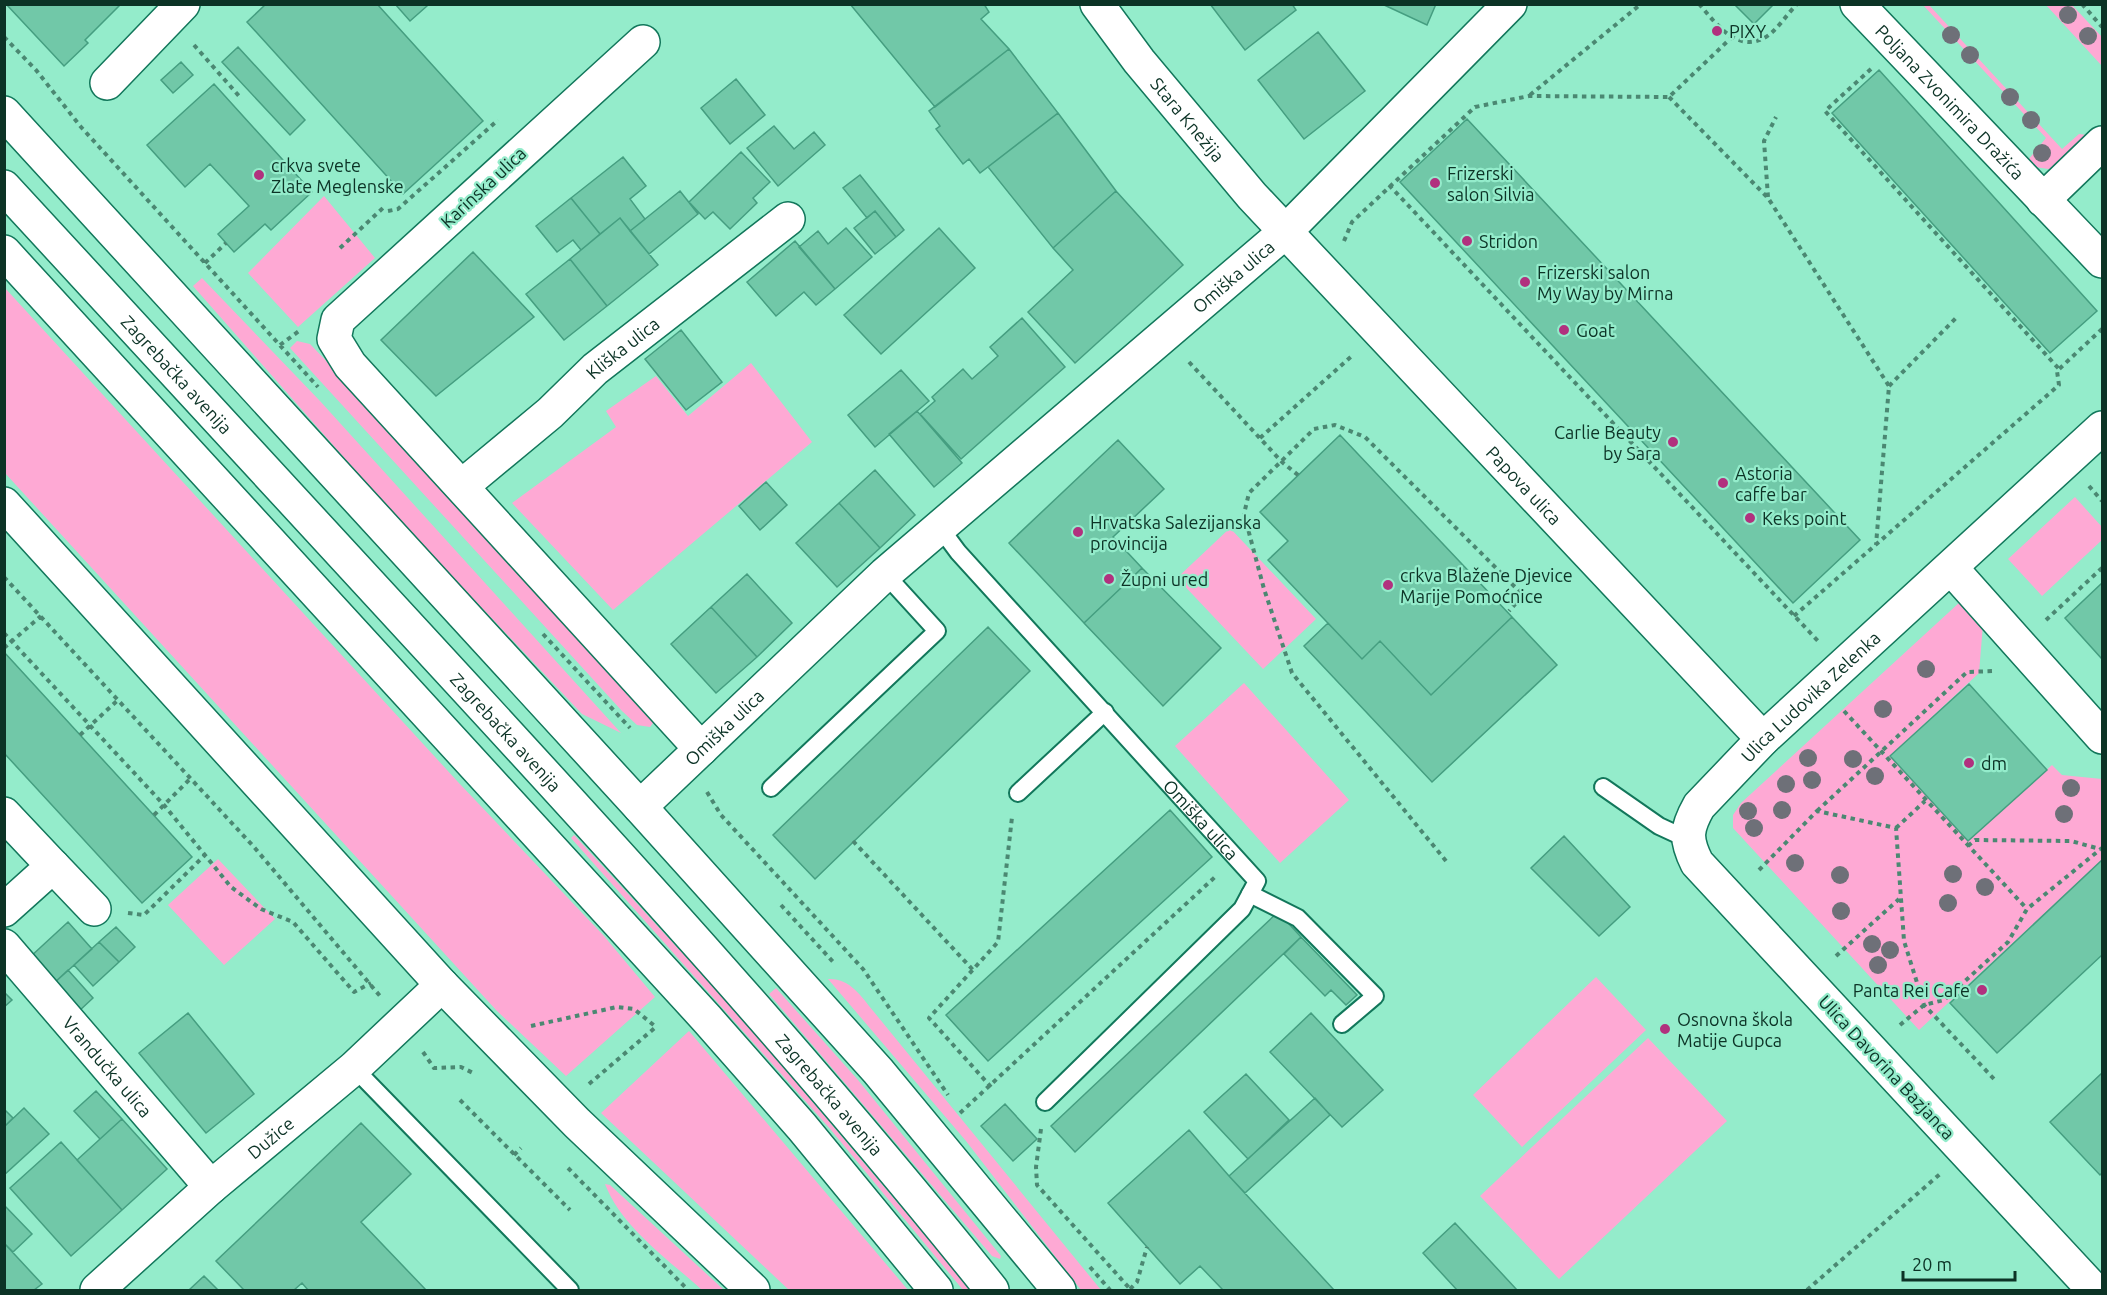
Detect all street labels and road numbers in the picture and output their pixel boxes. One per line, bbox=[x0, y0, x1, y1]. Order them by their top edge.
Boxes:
street label: Poljana Zvonimira Dražića bbox=[1872, 20, 2029, 183]
street label: Stara Knežija bbox=[1147, 73, 1229, 166]
street label: Karinska ulica bbox=[436, 143, 530, 231]
street label: Omiška ulica bbox=[1188, 236, 1278, 317]
street label: Zagrebačka avenija bbox=[118, 311, 236, 438]
street label: Kliška ulica bbox=[582, 313, 663, 382]
street label: Papova ulica bbox=[1483, 442, 1566, 528]
street label: Ulica Ludovika Zelenka bbox=[1737, 627, 1884, 766]
street label: Zagrebačka avenija bbox=[447, 669, 565, 795]
street label: Omiška ulica bbox=[681, 685, 768, 769]
street label: Omiška ulica bbox=[1160, 775, 1242, 864]
street label: Ulica Davorina Bazjanca bbox=[1815, 991, 1959, 1143]
street label: Vrandučka ulica bbox=[59, 1012, 156, 1121]
street label: Zagrebačka avenija bbox=[772, 1030, 887, 1159]
street label: Dužice bbox=[243, 1113, 298, 1162]

